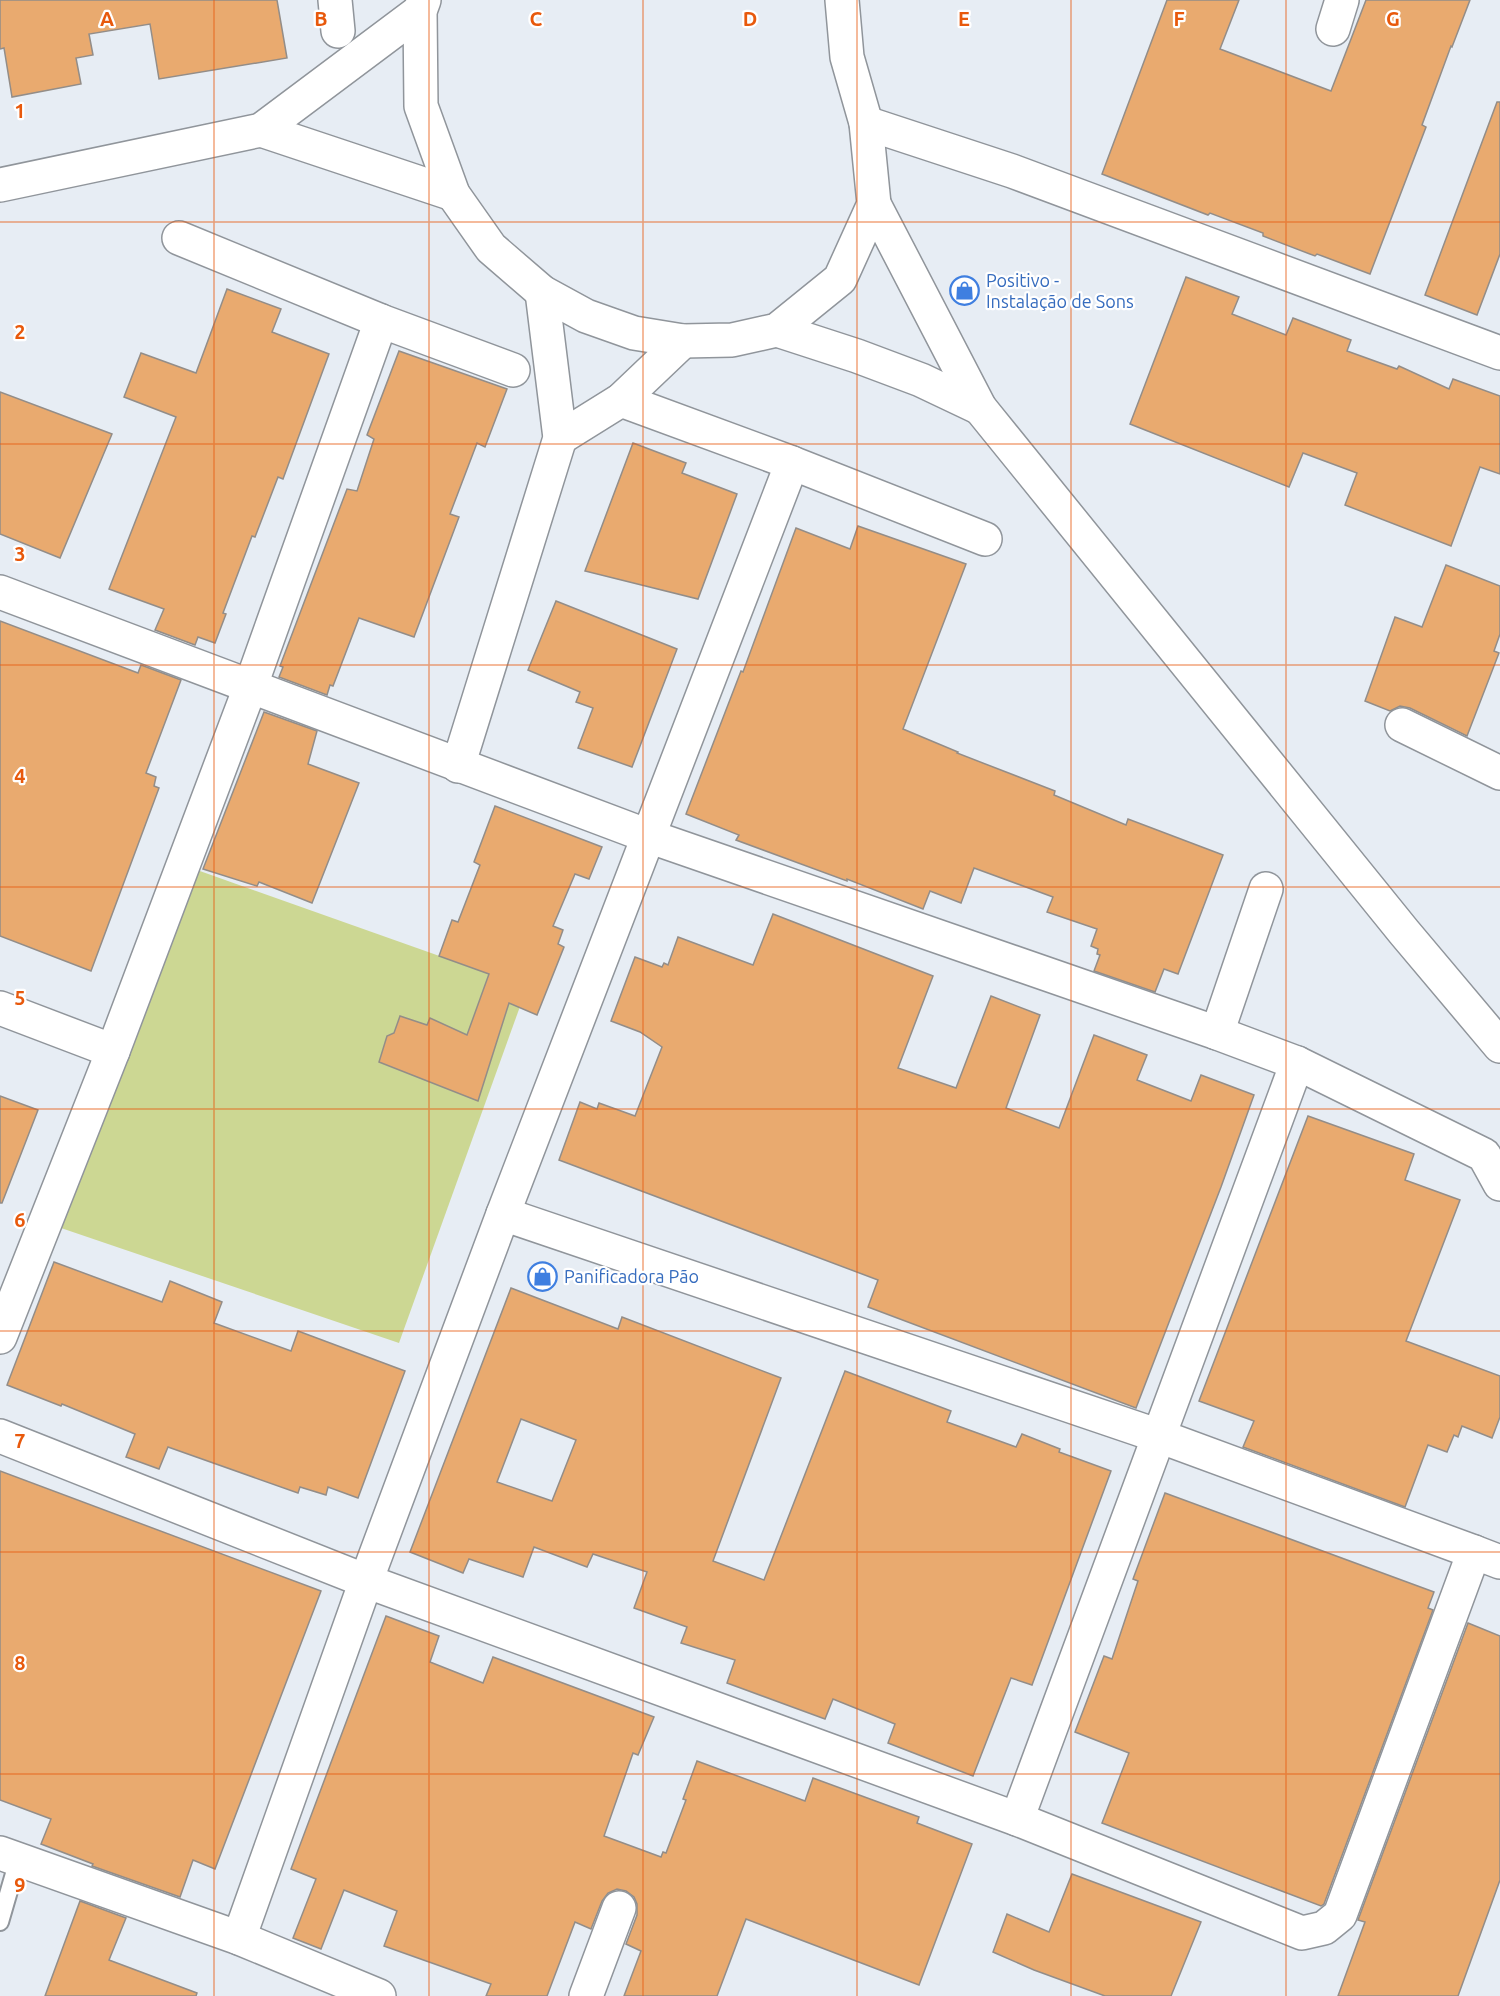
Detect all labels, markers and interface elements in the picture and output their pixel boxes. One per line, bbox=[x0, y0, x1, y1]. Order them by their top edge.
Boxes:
text: A bbox=[100, 7, 114, 30]
text: B bbox=[314, 7, 328, 30]
text: C bbox=[530, 7, 543, 30]
text: D bbox=[743, 7, 757, 30]
text: E bbox=[958, 7, 970, 30]
text: F bbox=[1173, 7, 1185, 30]
text: G bbox=[1386, 7, 1400, 30]
text: 1 bbox=[14, 99, 26, 122]
place label: Positivo - Instalação de Sons bbox=[986, 270, 1134, 311]
shop icon: Positivo - Instalação de Sons bbox=[949, 275, 981, 307]
text: 2 bbox=[14, 320, 26, 343]
text: 3 bbox=[14, 542, 26, 565]
text: 4 bbox=[14, 764, 26, 787]
text: 5 bbox=[14, 986, 26, 1009]
text: 6 bbox=[14, 1208, 26, 1231]
shop icon: Panificadora Pão bbox=[527, 1261, 559, 1293]
place label: Panificadora Pão bbox=[564, 1266, 699, 1286]
text: 7 bbox=[14, 1429, 26, 1452]
text: 8 bbox=[14, 1651, 26, 1674]
text: 9 bbox=[14, 1873, 26, 1896]

